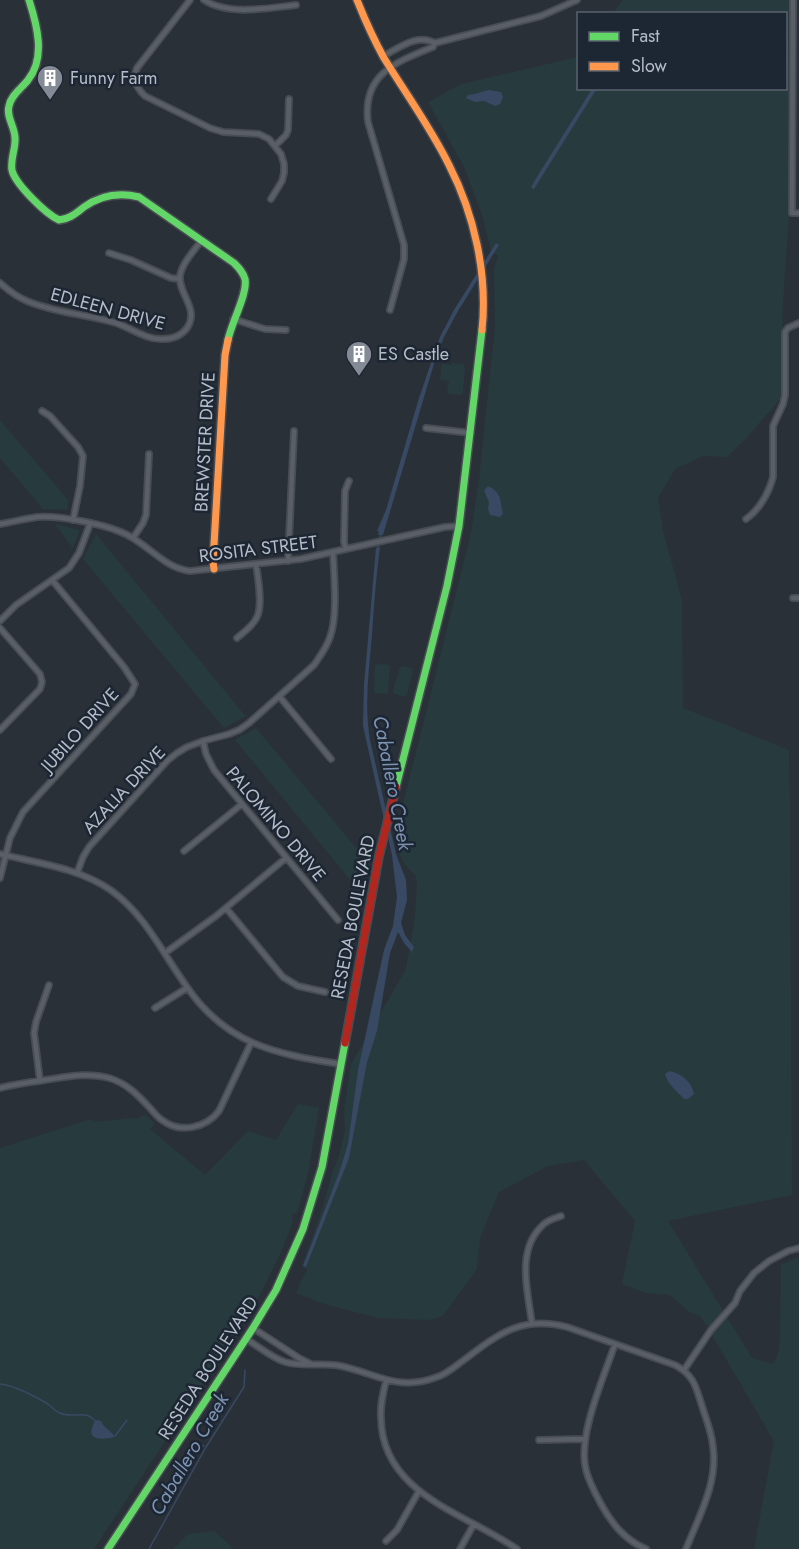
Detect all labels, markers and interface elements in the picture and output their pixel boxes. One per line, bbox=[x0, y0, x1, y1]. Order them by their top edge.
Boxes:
legend bbox=[577, 12, 787, 90]
text: Fast bbox=[631, 23, 660, 49]
text: Slow bbox=[631, 53, 668, 79]
building icon: Funny Farm bbox=[35, 63, 65, 101]
place label: Funny Farm bbox=[70, 65, 158, 91]
street label: EDLEEN DRIVE bbox=[48, 281, 168, 337]
building icon: ES Castle bbox=[344, 339, 374, 377]
place label: ES Castle bbox=[378, 341, 449, 367]
street label: BREWSTER DRIVE bbox=[188, 371, 222, 513]
street label: ROSITA STREET bbox=[197, 529, 319, 569]
street label: JUBILO DRIVE bbox=[34, 682, 125, 779]
water label: Caballero Creek bbox=[365, 713, 420, 854]
street label: AZALIA DRIVE bbox=[76, 740, 172, 840]
street label: PALOMINO DRIVE bbox=[220, 761, 332, 887]
street label: RESEDA BOULEVARD bbox=[324, 833, 382, 1001]
street label: RESEDA BOULEVARD bbox=[152, 1291, 264, 1445]
water label: Caballero Creek bbox=[143, 1387, 237, 1521]

